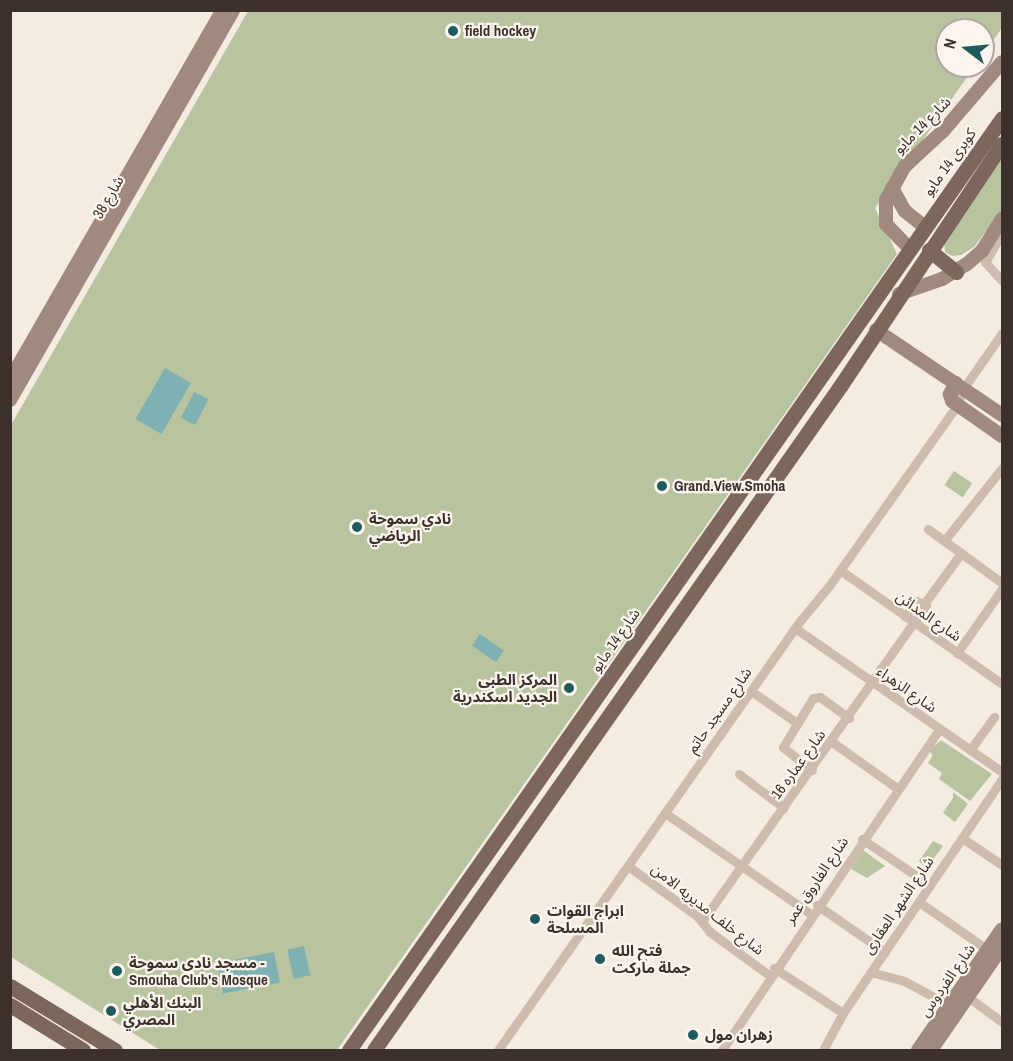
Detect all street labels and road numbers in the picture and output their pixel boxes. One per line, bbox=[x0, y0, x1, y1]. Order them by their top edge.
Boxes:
street label: شارع 14 مايو bbox=[890, 93, 954, 157]
street label: كوبرى 14 مايو bbox=[919, 125, 979, 199]
street label: شارع 38 bbox=[89, 172, 127, 222]
street label: شارع المدائن bbox=[893, 587, 965, 645]
street label: شارع 14 مايو bbox=[587, 605, 643, 675]
street label: شارع الزهراء bbox=[873, 662, 941, 716]
street label: شارع مسجد حاتم bbox=[683, 664, 755, 756]
street label: شارع عماره 16 bbox=[767, 726, 829, 802]
street label: شارع الفاروق عمر bbox=[780, 833, 852, 927]
street label: شارع الشهر العقارى bbox=[859, 853, 937, 957]
street label: شارع خلف مديريه الامن bbox=[648, 859, 768, 959]
street label: شارع الفردوس bbox=[915, 940, 979, 1020]

